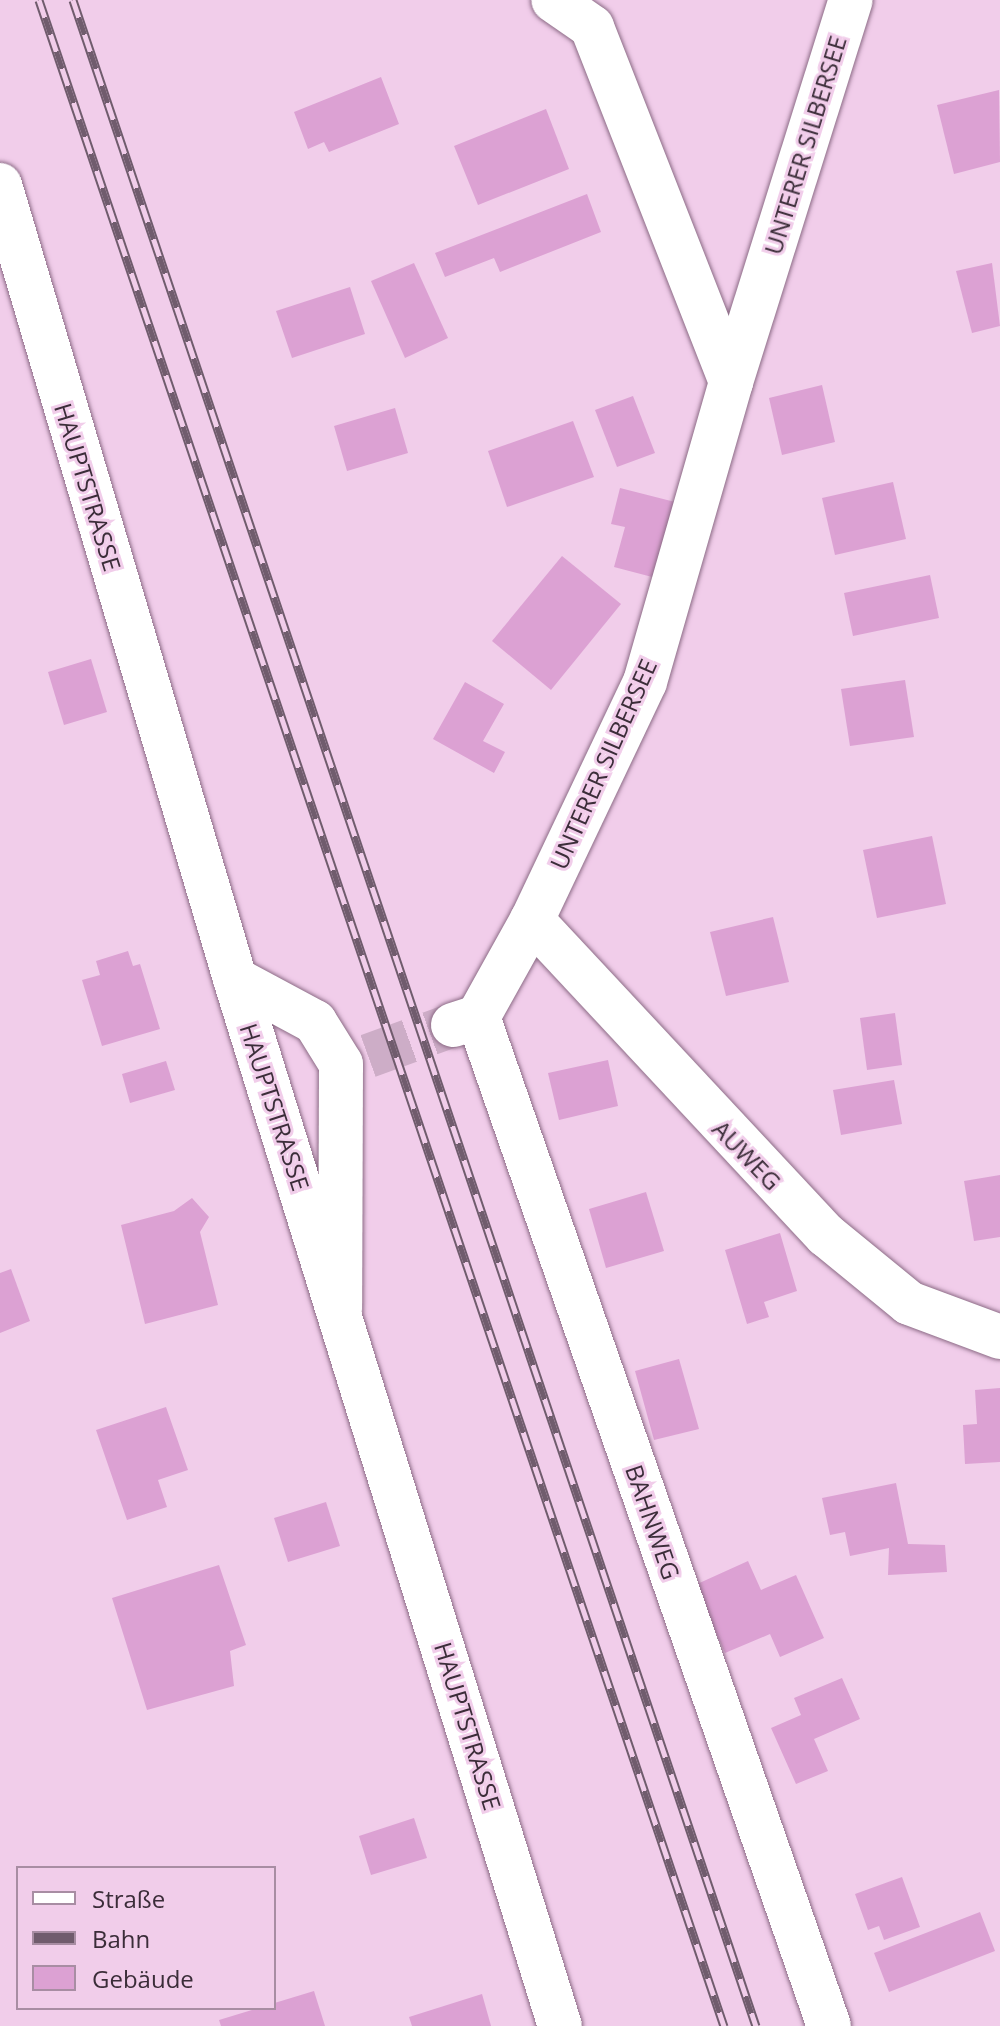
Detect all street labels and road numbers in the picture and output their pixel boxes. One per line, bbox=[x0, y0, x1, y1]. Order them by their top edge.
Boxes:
street label: UNTERER SILBERSEE bbox=[758, 32, 852, 258]
street label: HAUPTSTRASSE bbox=[49, 400, 127, 574]
street label: UNTERER SILBERSEE bbox=[544, 654, 662, 874]
street label: HAUPTSTRASSE bbox=[234, 1020, 316, 1194]
street label: AUWEG bbox=[707, 1114, 787, 1196]
street label: BAHNWEG bbox=[620, 1461, 686, 1583]
street label: HAUPTSTRASSE bbox=[429, 1639, 507, 1813]

